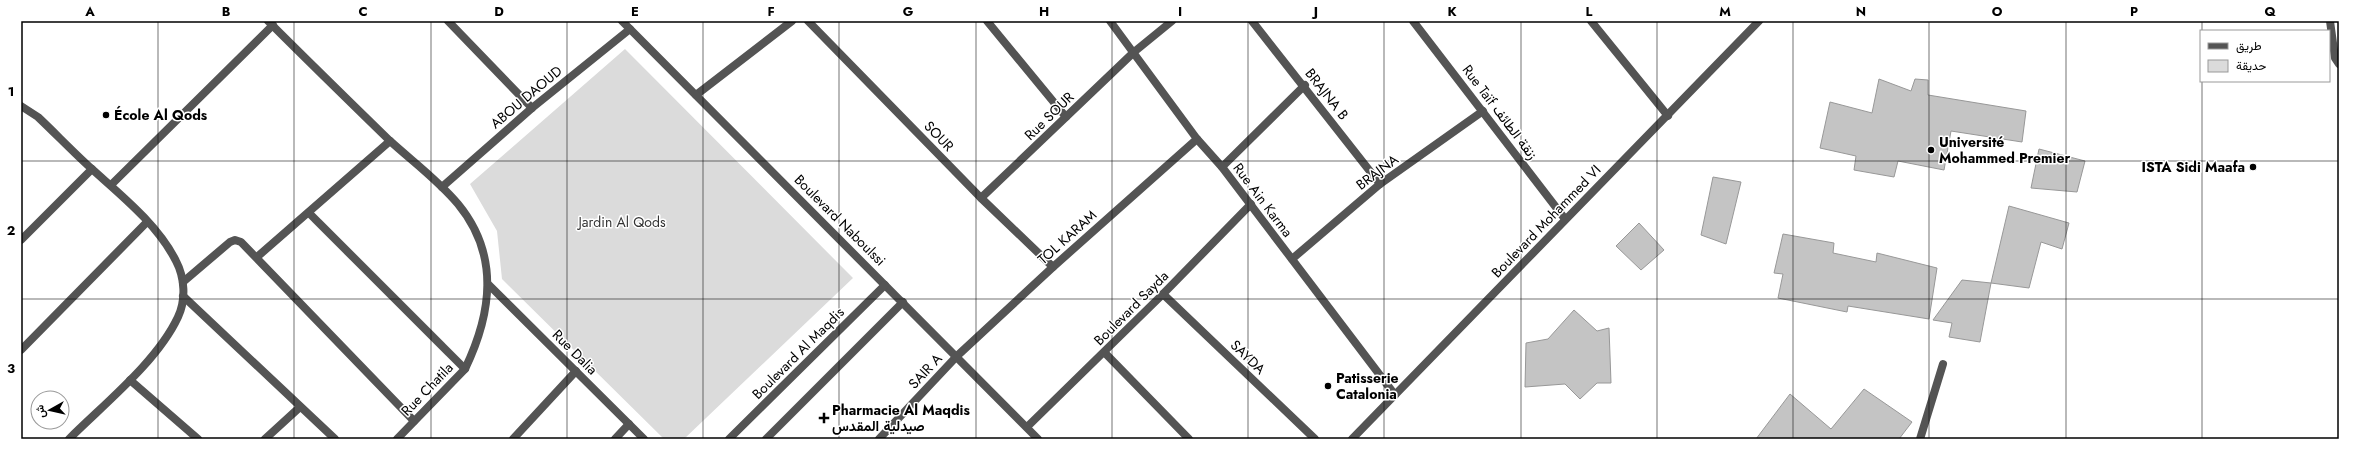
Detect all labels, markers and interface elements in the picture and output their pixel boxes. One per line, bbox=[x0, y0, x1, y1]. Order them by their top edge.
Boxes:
text: A bbox=[84, 2, 95, 21]
text: B bbox=[222, 2, 231, 21]
text: C bbox=[358, 2, 368, 21]
text: D bbox=[494, 2, 504, 21]
text: E bbox=[631, 2, 639, 21]
text: F bbox=[767, 2, 775, 21]
text: G bbox=[903, 2, 914, 21]
text: H bbox=[1039, 2, 1049, 21]
text: I bbox=[1178, 2, 1182, 21]
text: J bbox=[1311, 2, 1318, 21]
text: K bbox=[1447, 2, 1457, 21]
text: L bbox=[1586, 2, 1593, 21]
text: M bbox=[1719, 2, 1731, 21]
text: N bbox=[1856, 2, 1866, 21]
text: O bbox=[1992, 2, 2003, 21]
text: P bbox=[2130, 2, 2138, 21]
text: Q bbox=[2264, 2, 2276, 21]
legend bbox=[2200, 30, 2330, 82]
text: طريق bbox=[2236, 37, 2262, 55]
text: حديقة bbox=[2236, 57, 2266, 75]
street label: Rue Taïf زنقة الطائف bbox=[1458, 60, 1542, 164]
street label: ABOU DAOUD bbox=[486, 61, 566, 133]
street label: BRAJNA B bbox=[1301, 64, 1354, 124]
text: 1 bbox=[8, 82, 14, 101]
street label: Rue SOUR bbox=[1020, 87, 1078, 145]
place label: École Al Qods bbox=[114, 105, 208, 125]
marker: École Al Qods bbox=[101, 110, 111, 120]
street label: SOUR bbox=[920, 116, 959, 156]
place label: Université Mohammed Premier bbox=[1939, 132, 2070, 168]
marker: Université Mohammed Premier bbox=[1926, 145, 1936, 155]
street label: BRAJNA bbox=[1352, 149, 1403, 195]
place label: ISTA Sidi Maafa bbox=[2142, 157, 2245, 177]
street label: Rue Ain Karma bbox=[1228, 159, 1298, 241]
street label: Boulevard Mohammed VI bbox=[1487, 160, 1605, 282]
marker: ISTA Sidi Maafa bbox=[2248, 162, 2258, 172]
street label: Boulevard Naboulssi bbox=[790, 170, 890, 270]
street label: TOL KARAM bbox=[1033, 205, 1101, 269]
park label: Jardin Al Qods bbox=[576, 212, 666, 232]
text: 2 bbox=[7, 221, 15, 240]
street label: Boulevard Sayda bbox=[1089, 266, 1173, 350]
street label: Boulevard Al Maqdis bbox=[747, 302, 849, 404]
street label: Rue Dalia bbox=[548, 325, 602, 379]
street label: SAYDA bbox=[1226, 335, 1271, 379]
street label: SAIR A bbox=[903, 348, 947, 393]
street label: Rue Chatila bbox=[396, 358, 458, 420]
text: 3 bbox=[7, 359, 15, 378]
place label: Patisserie Catalonia bbox=[1336, 368, 1399, 404]
marker: Patisserie Catalonia bbox=[1323, 381, 1333, 391]
north arrow bbox=[30, 390, 70, 430]
place label: Pharmacie Al Maqdis صيدلية المقدس bbox=[832, 400, 970, 436]
text: ش bbox=[31, 404, 49, 419]
marker: Pharmacie Al Maqdis صيدلية المقدس bbox=[819, 413, 829, 423]

